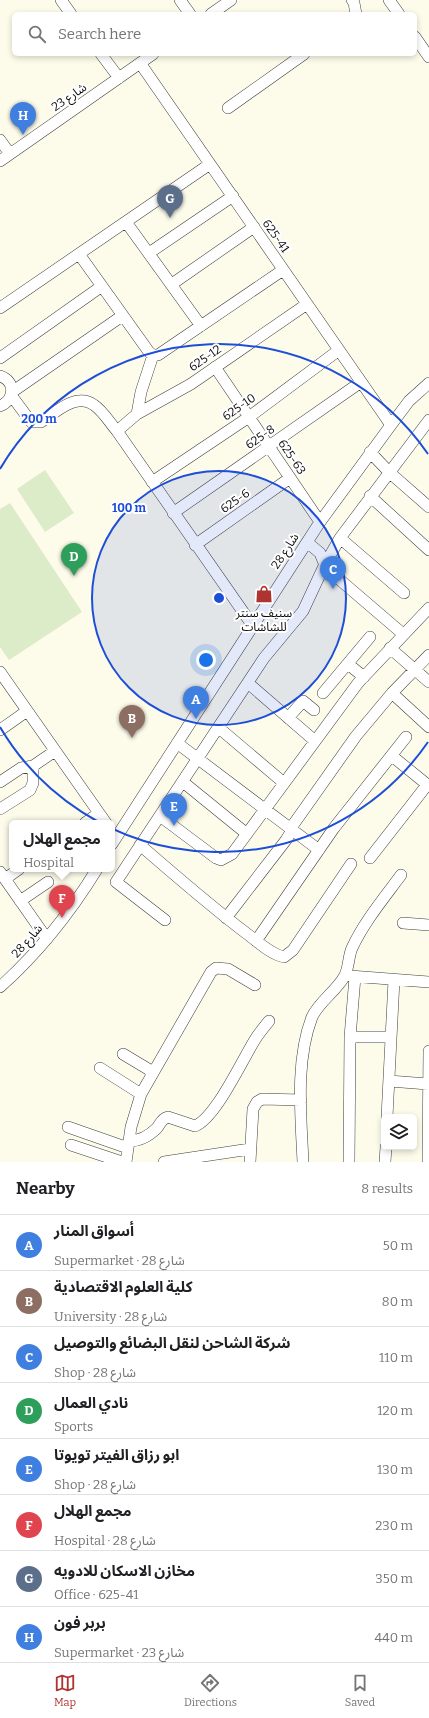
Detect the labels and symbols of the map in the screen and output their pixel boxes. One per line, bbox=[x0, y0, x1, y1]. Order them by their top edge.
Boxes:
street label: شارع 23 bbox=[49, 80, 90, 116]
pin: H bbox=[10, 102, 36, 135]
pin: G bbox=[157, 185, 183, 218]
street label: 625-41 bbox=[260, 217, 292, 255]
street label: 625-12 bbox=[186, 342, 224, 374]
street label: 625-10 bbox=[220, 391, 258, 423]
text: 200 m bbox=[21, 412, 57, 426]
street label: 625-8 bbox=[243, 422, 277, 452]
street label: 625-63 bbox=[275, 437, 309, 477]
street label: 625-6 bbox=[218, 486, 252, 516]
text: 100 m bbox=[112, 501, 147, 515]
street label: شارع 28 bbox=[268, 531, 303, 572]
pin: D bbox=[61, 543, 87, 576]
pin: C bbox=[320, 556, 346, 589]
shop icon: سنيف سنتر للشاشات bbox=[254, 584, 274, 604]
centre of rings bbox=[212, 591, 226, 605]
place label: سنيف سنتر للشاشات bbox=[235, 606, 292, 634]
your location bbox=[196, 650, 216, 670]
pin: A bbox=[183, 686, 209, 719]
pin: B bbox=[119, 705, 145, 738]
pin: E bbox=[161, 793, 187, 826]
pin: F bbox=[49, 885, 75, 918]
street label: شارع 28 bbox=[9, 921, 47, 962]

